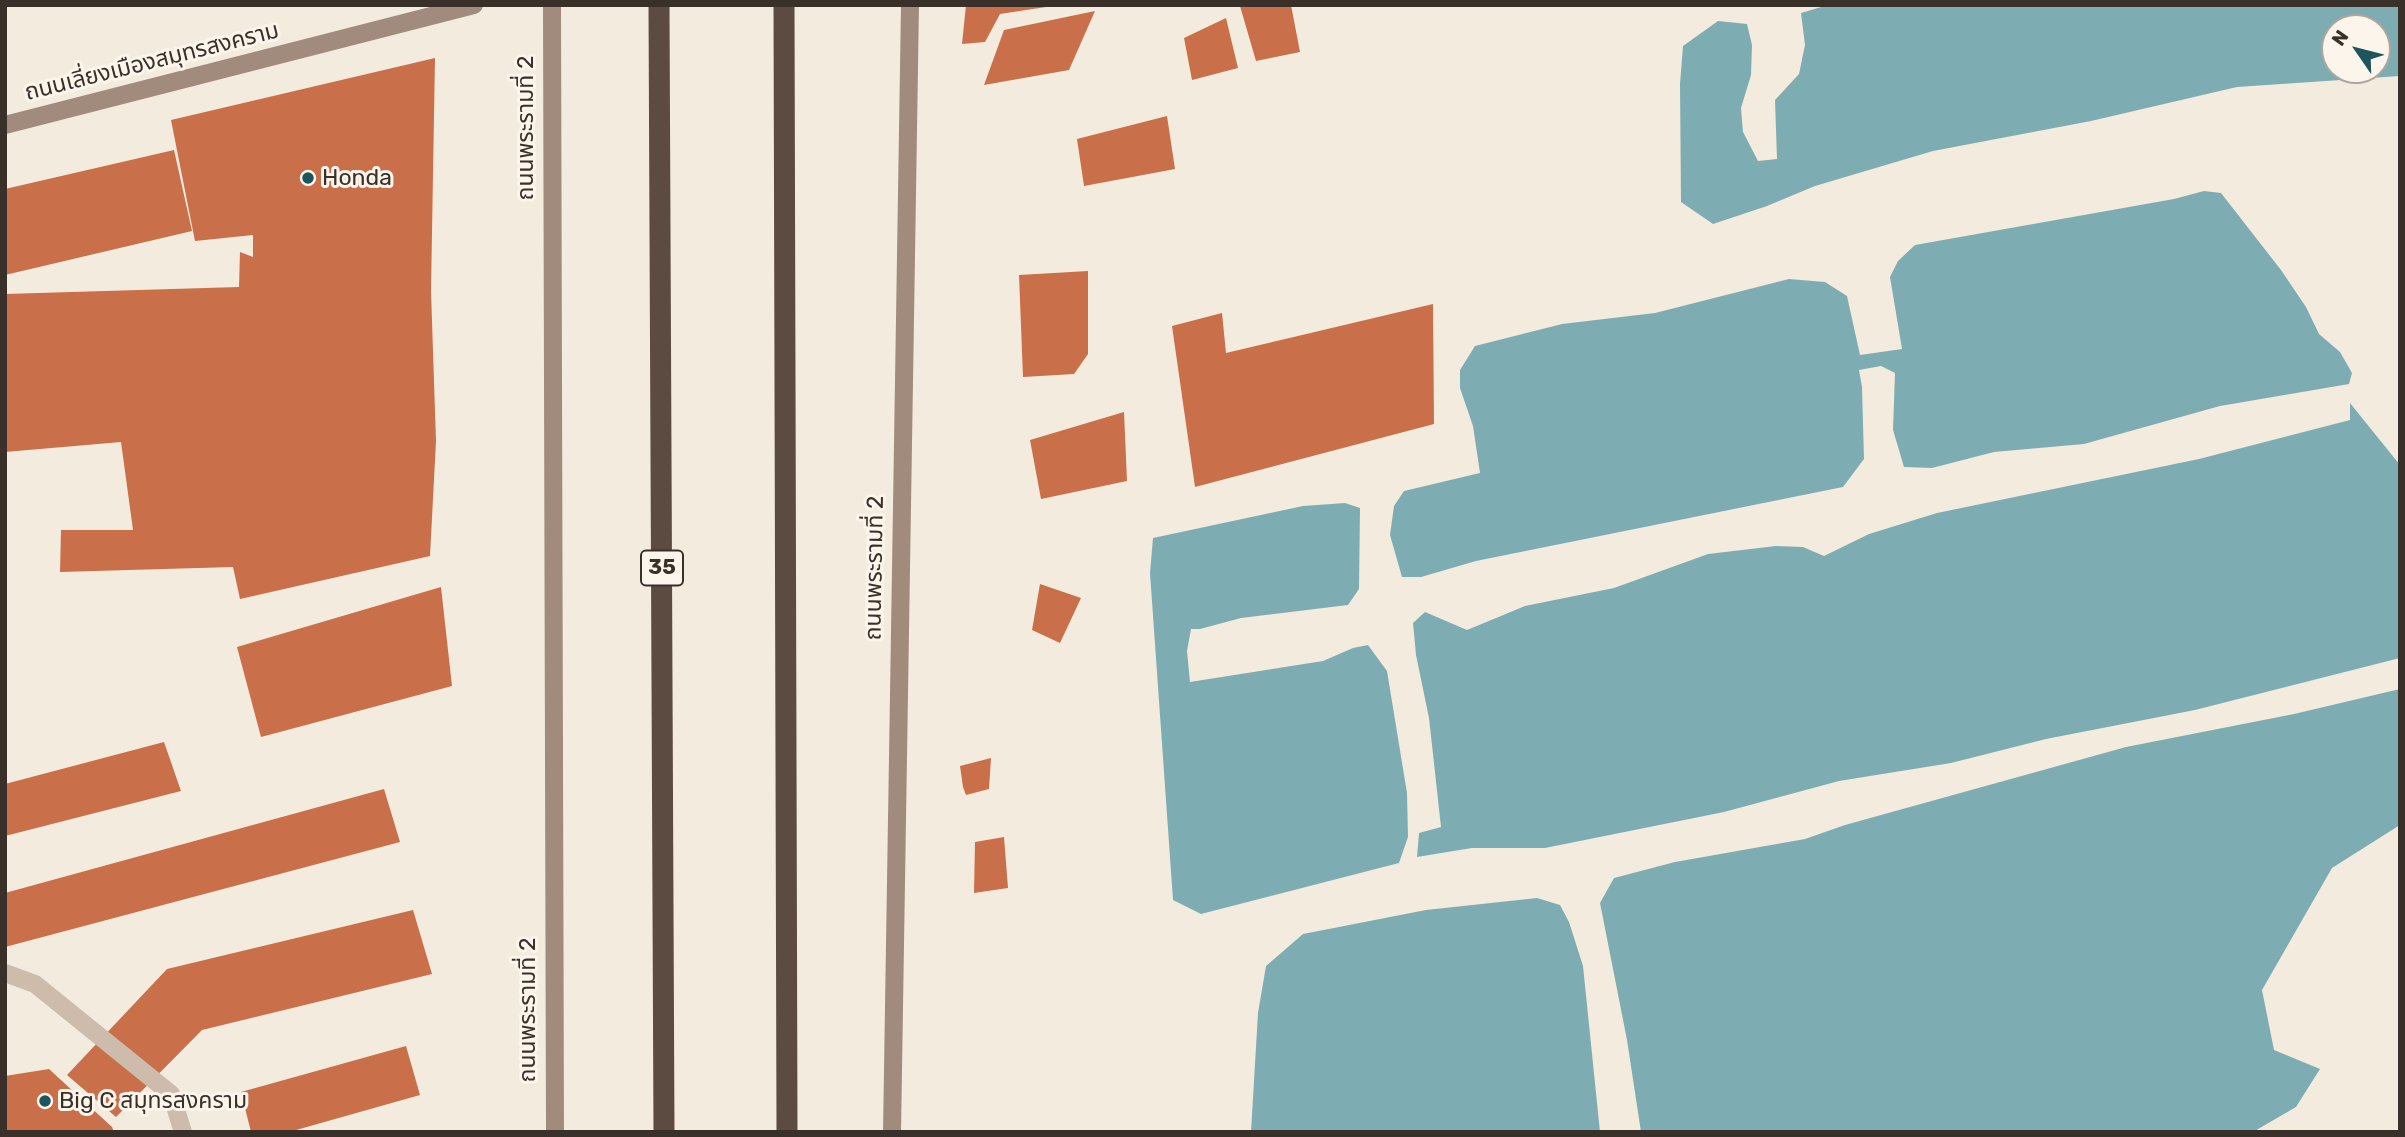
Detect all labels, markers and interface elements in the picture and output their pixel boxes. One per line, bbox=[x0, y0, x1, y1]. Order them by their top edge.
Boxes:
north arrow bbox=[2321, 14, 2391, 84]
street label: ถนนเลี่ยงเมืองสมุทรสงคราม bbox=[22, 17, 282, 107]
text: N bbox=[2327, 26, 2353, 50]
street label: ถนนพระรามที่ 2 bbox=[512, 56, 540, 200]
place label: Honda bbox=[322, 164, 392, 192]
marker: Honda bbox=[300, 170, 316, 186]
street label: ถนนพระรามที่ 2 bbox=[860, 495, 890, 641]
road number: 35 bbox=[641, 550, 683, 586]
street label: ถนนพระรามที่ 2 bbox=[514, 938, 542, 1082]
place label: Big C สมุทรสงคราม bbox=[59, 1087, 247, 1115]
marker: Big C สมุทรสงคราม bbox=[37, 1093, 53, 1109]

